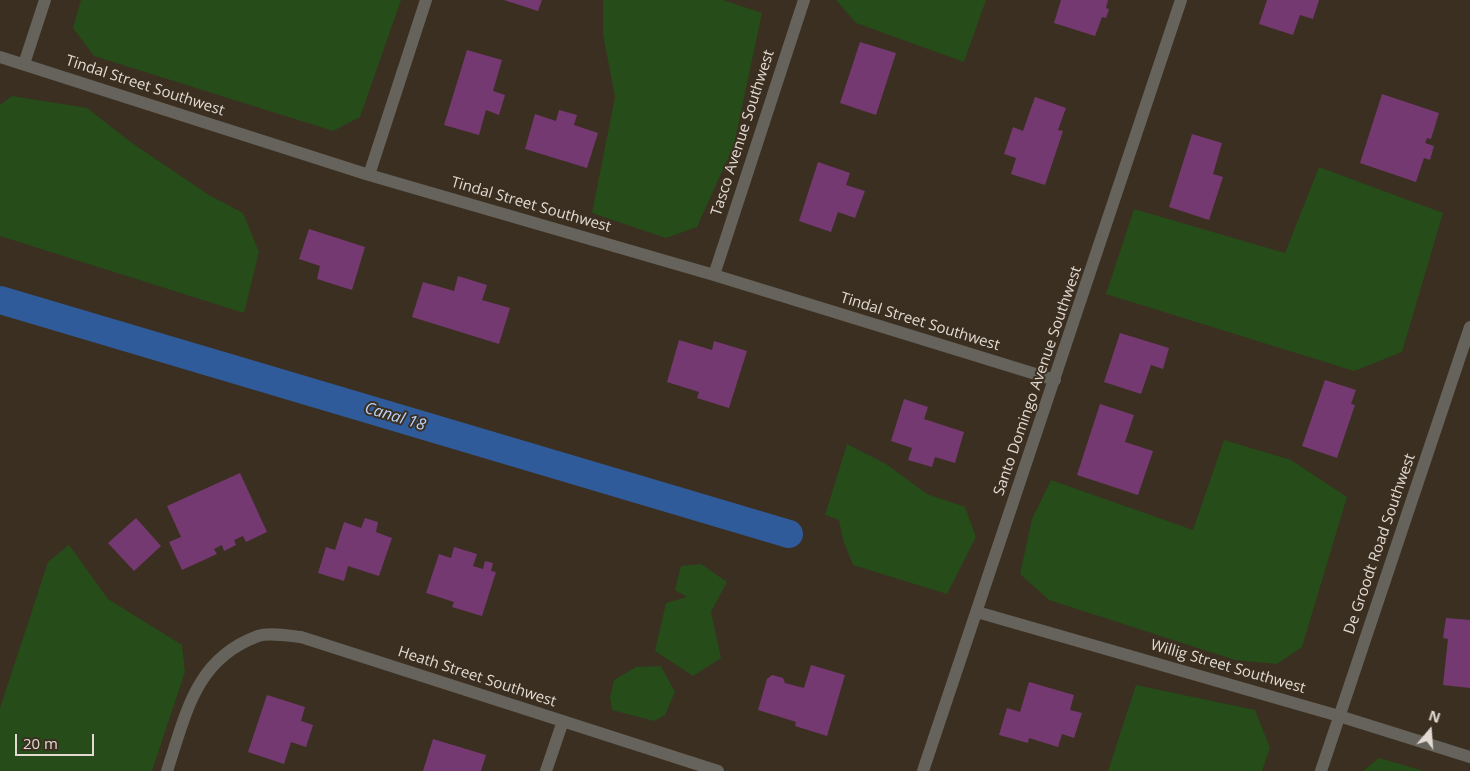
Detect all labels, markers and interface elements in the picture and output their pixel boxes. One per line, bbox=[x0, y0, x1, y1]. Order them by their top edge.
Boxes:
street label: Tasco Avenue Southwest bbox=[708, 48, 778, 218]
street label: Tindal Street Southwest bbox=[63, 52, 227, 120]
street label: Tindal Street Southwest bbox=[449, 174, 613, 236]
street label: Santo Domingo Avenue Southwest bbox=[990, 264, 1086, 498]
street label: Tindal Street Southwest bbox=[838, 289, 1002, 355]
water label: Canal 18 bbox=[362, 399, 428, 435]
street label: De Groodt Road Southwest bbox=[1341, 451, 1419, 637]
street label: Willig Street Southwest bbox=[1148, 636, 1308, 698]
street label: Heath Street Southwest bbox=[395, 643, 559, 711]
text: N bbox=[1426, 705, 1443, 727]
north arrow bbox=[1405, 706, 1455, 756]
scale bar bbox=[18, 724, 96, 756]
text: 20 m bbox=[23, 733, 58, 753]

